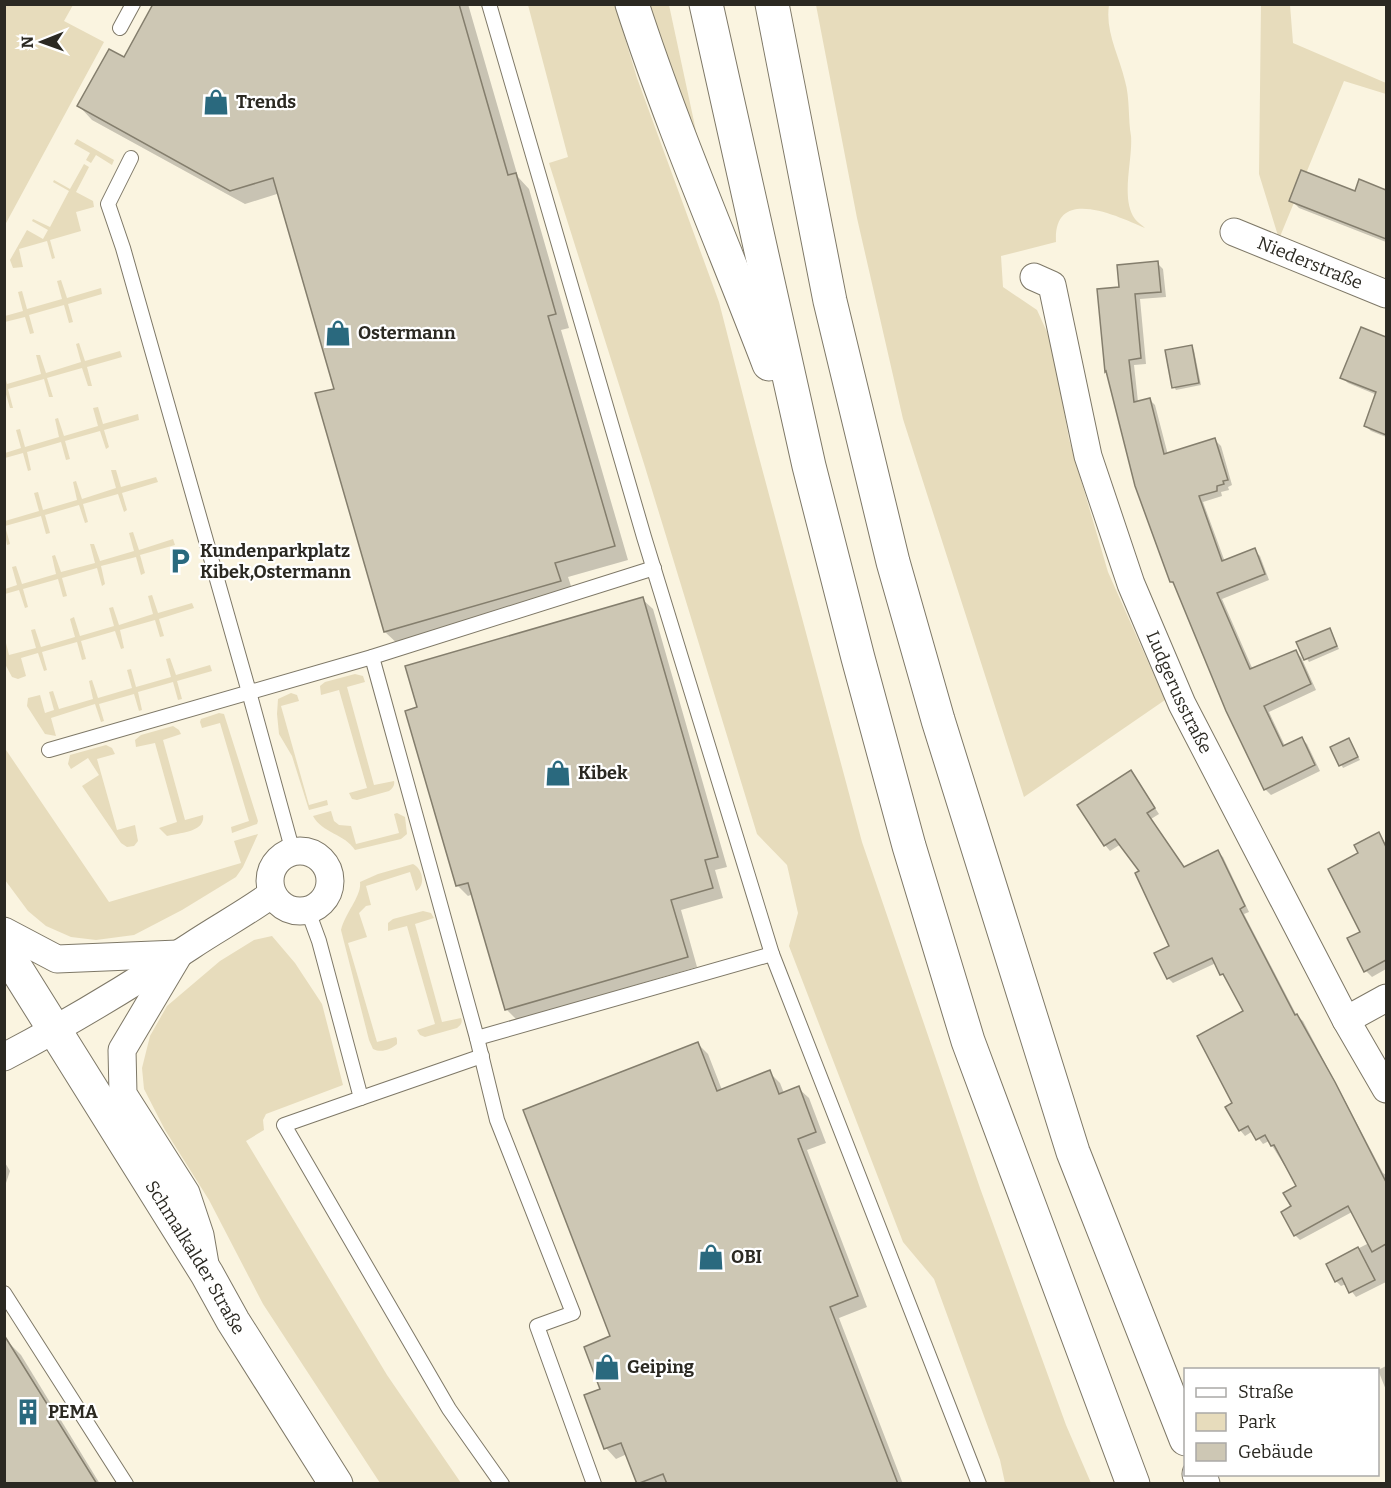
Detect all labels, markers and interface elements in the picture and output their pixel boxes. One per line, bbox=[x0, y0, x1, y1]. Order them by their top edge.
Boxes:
north arrow bbox=[12, 12, 72, 72]
text: N bbox=[18, 36, 37, 49]
shop icon: Trends bbox=[201, 87, 231, 117]
place label: Trends bbox=[236, 91, 296, 113]
street label: Niederstraße bbox=[1254, 232, 1366, 294]
shop icon: Ostermann bbox=[323, 318, 353, 348]
place label: Ostermann bbox=[358, 322, 456, 344]
place label: Kundenparkplatz Kibek,Ostermann bbox=[200, 540, 351, 583]
parking icon: Kundenparkplatz Kibek,Ostermann bbox=[165, 546, 195, 576]
street label: Ludgerusstraße bbox=[1141, 628, 1217, 757]
shop icon: Kibek bbox=[543, 758, 573, 788]
place label: Kibek bbox=[578, 762, 628, 784]
street label: Schmalkalder Straße bbox=[140, 1177, 250, 1339]
shop icon: OBI bbox=[696, 1242, 726, 1272]
place label: OBI bbox=[731, 1246, 762, 1268]
shop icon: Geiping bbox=[592, 1352, 622, 1382]
place label: Geiping bbox=[627, 1356, 695, 1378]
legend bbox=[1184, 1368, 1379, 1476]
text: Straße bbox=[1238, 1381, 1294, 1403]
building icon: PEMA bbox=[13, 1397, 43, 1427]
place label: PEMA bbox=[48, 1401, 98, 1423]
text: Park bbox=[1238, 1411, 1277, 1433]
text: Gebäude bbox=[1238, 1441, 1313, 1463]

